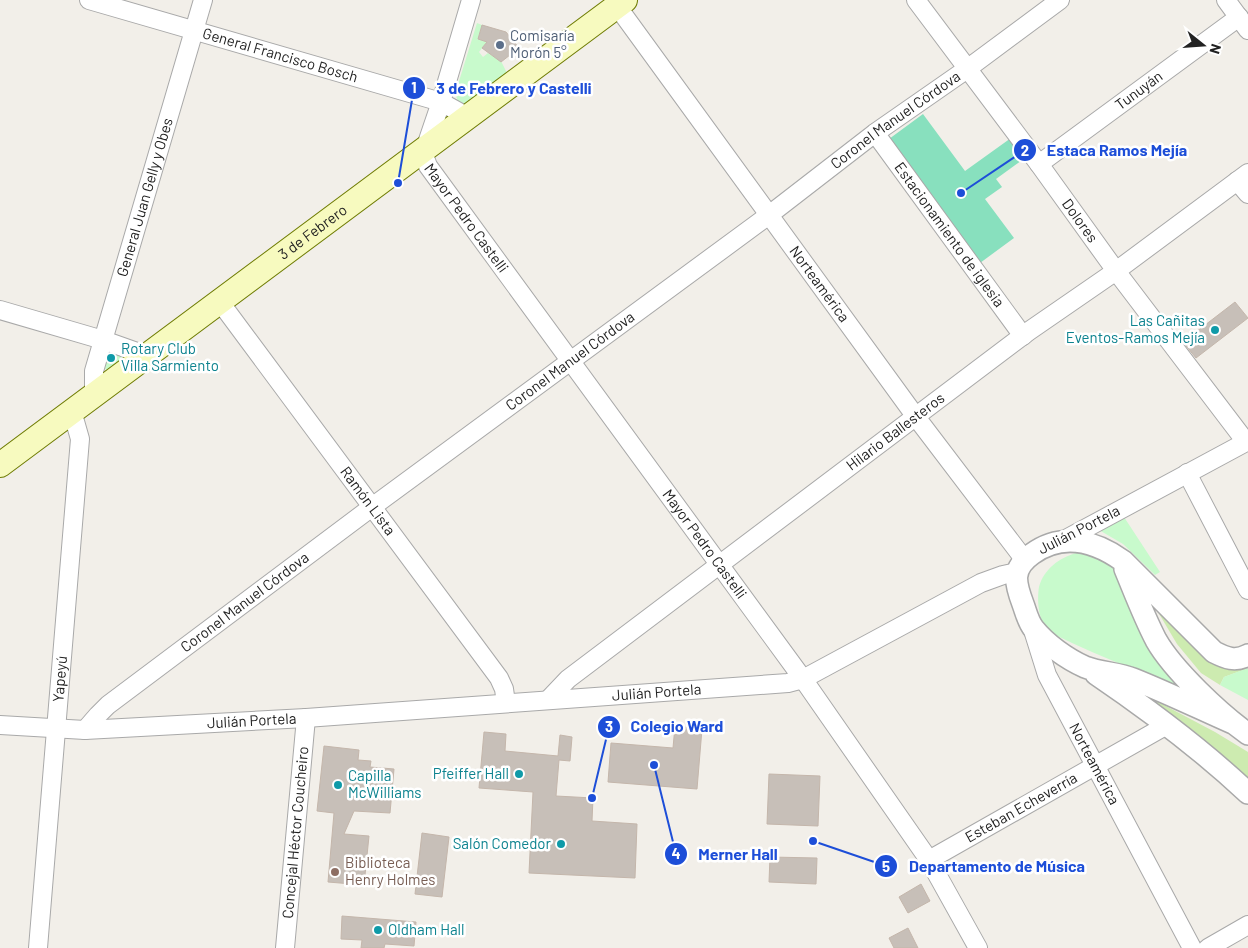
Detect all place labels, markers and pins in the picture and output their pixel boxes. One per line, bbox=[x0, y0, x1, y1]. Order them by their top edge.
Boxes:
place label: Comisaría Morón 5° bbox=[510, 26, 575, 61]
marker: Comisaría Morón 5° bbox=[494, 39, 506, 51]
callout: 3 de Febrero y Castelli bbox=[402, 72, 602, 103]
callout: Estaca Ramos Mejía bbox=[1012, 135, 1197, 166]
place label: Las Cañitas Eventos-Ramos Mejía bbox=[1066, 311, 1205, 346]
marker: Las Cañitas Eventos-Ramos Mejía bbox=[1209, 324, 1221, 336]
place label: Rotary Club Villa Sarmiento bbox=[121, 339, 219, 374]
marker: Rotary Club Villa Sarmiento bbox=[105, 352, 117, 364]
callout: Colegio Ward bbox=[596, 711, 734, 742]
place label: Pfeiffer Hall bbox=[433, 764, 509, 782]
place label: Capilla McWilliams bbox=[348, 766, 422, 801]
marker: Pfeiffer Hall bbox=[513, 768, 525, 780]
marker: Capilla McWilliams bbox=[332, 779, 344, 791]
place label: Salón Comedor bbox=[453, 834, 552, 852]
marker: Salón Comedor bbox=[555, 838, 567, 850]
callout: Merner Hall bbox=[663, 838, 788, 869]
callout: Departamento de Música bbox=[874, 851, 1095, 882]
place label: Biblioteca Henry Holmes bbox=[345, 853, 436, 888]
marker: Biblioteca Henry Holmes bbox=[329, 866, 341, 878]
place label: Oldham Hall bbox=[388, 920, 465, 938]
marker: Oldham Hall bbox=[372, 924, 384, 936]

